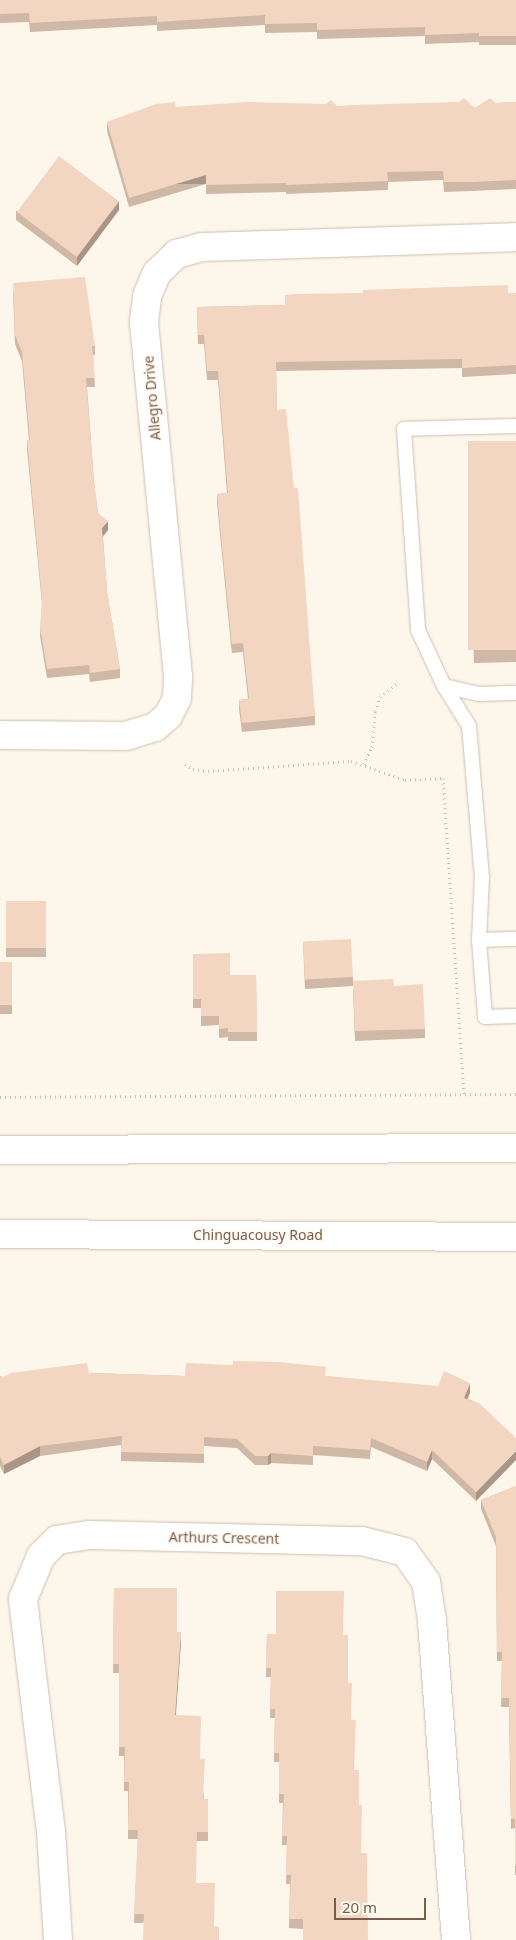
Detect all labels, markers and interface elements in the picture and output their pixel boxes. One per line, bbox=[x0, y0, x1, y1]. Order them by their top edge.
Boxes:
street label: Allegro Drive bbox=[140, 355, 164, 441]
street label: Chinguacousy Road bbox=[193, 1227, 323, 1243]
street label: Arthurs Crescent bbox=[169, 1529, 279, 1547]
scale bar bbox=[336, 1888, 428, 1920]
text: 20 m bbox=[342, 1897, 377, 1917]

